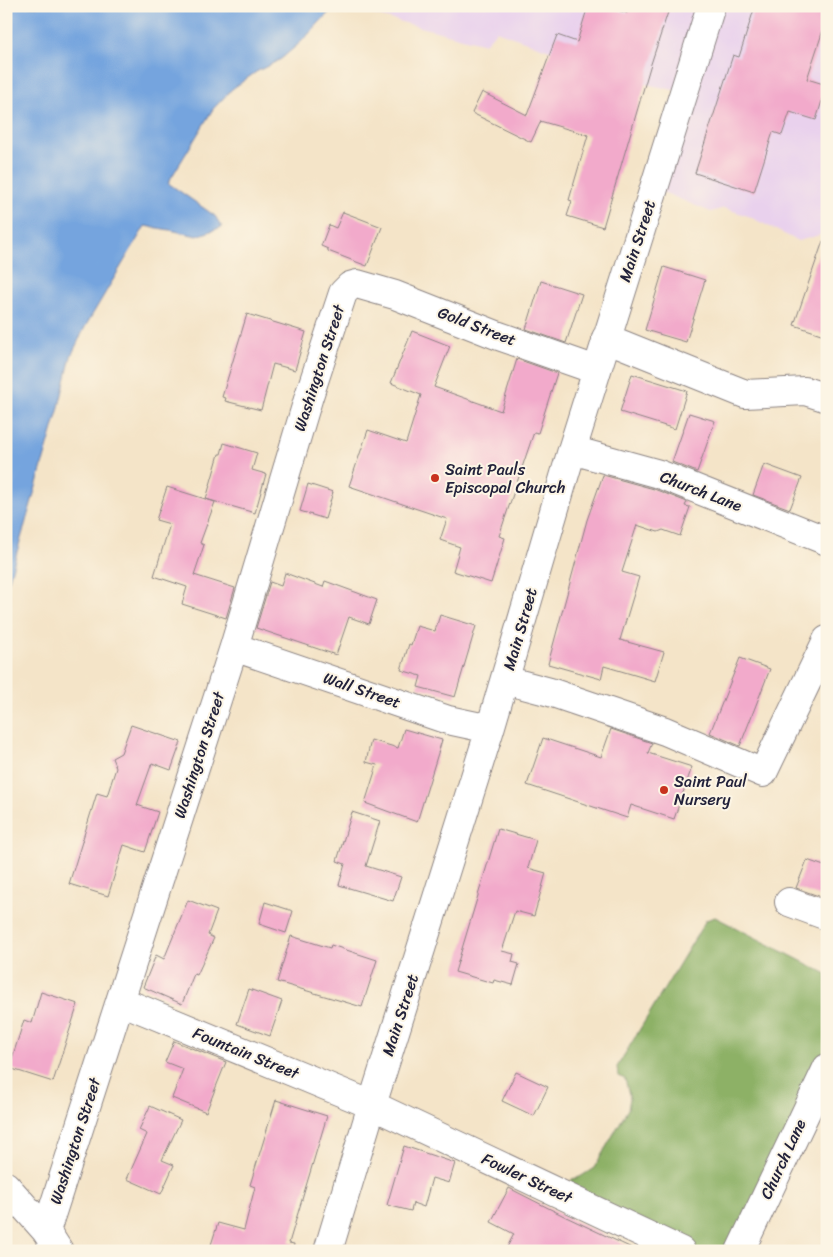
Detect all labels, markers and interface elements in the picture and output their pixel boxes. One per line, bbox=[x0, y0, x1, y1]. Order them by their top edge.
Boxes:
street label: Main Street bbox=[610, 196, 664, 286]
street label: Gold Street bbox=[434, 298, 520, 354]
street label: Washington Street bbox=[285, 300, 353, 435]
place label: Saint Pauls Episcopal Church bbox=[445, 455, 565, 502]
street label: Church Lane bbox=[656, 462, 747, 520]
marker: Saint Pauls Episcopal Church bbox=[429, 472, 441, 484]
street label: Main Street bbox=[494, 584, 546, 674]
street label: Wall Street bbox=[319, 663, 405, 717]
street label: Washington Street bbox=[165, 687, 233, 822]
place label: Saint Paul Nursery bbox=[674, 767, 747, 814]
marker: Saint Paul Nursery bbox=[658, 784, 670, 796]
street label: Main Street bbox=[373, 970, 427, 1060]
street label: Fountain Street bbox=[188, 1019, 304, 1088]
street label: Washington Street bbox=[41, 1073, 109, 1208]
street label: Church Lane bbox=[752, 1114, 814, 1204]
street label: Fowler Street bbox=[477, 1144, 578, 1212]

